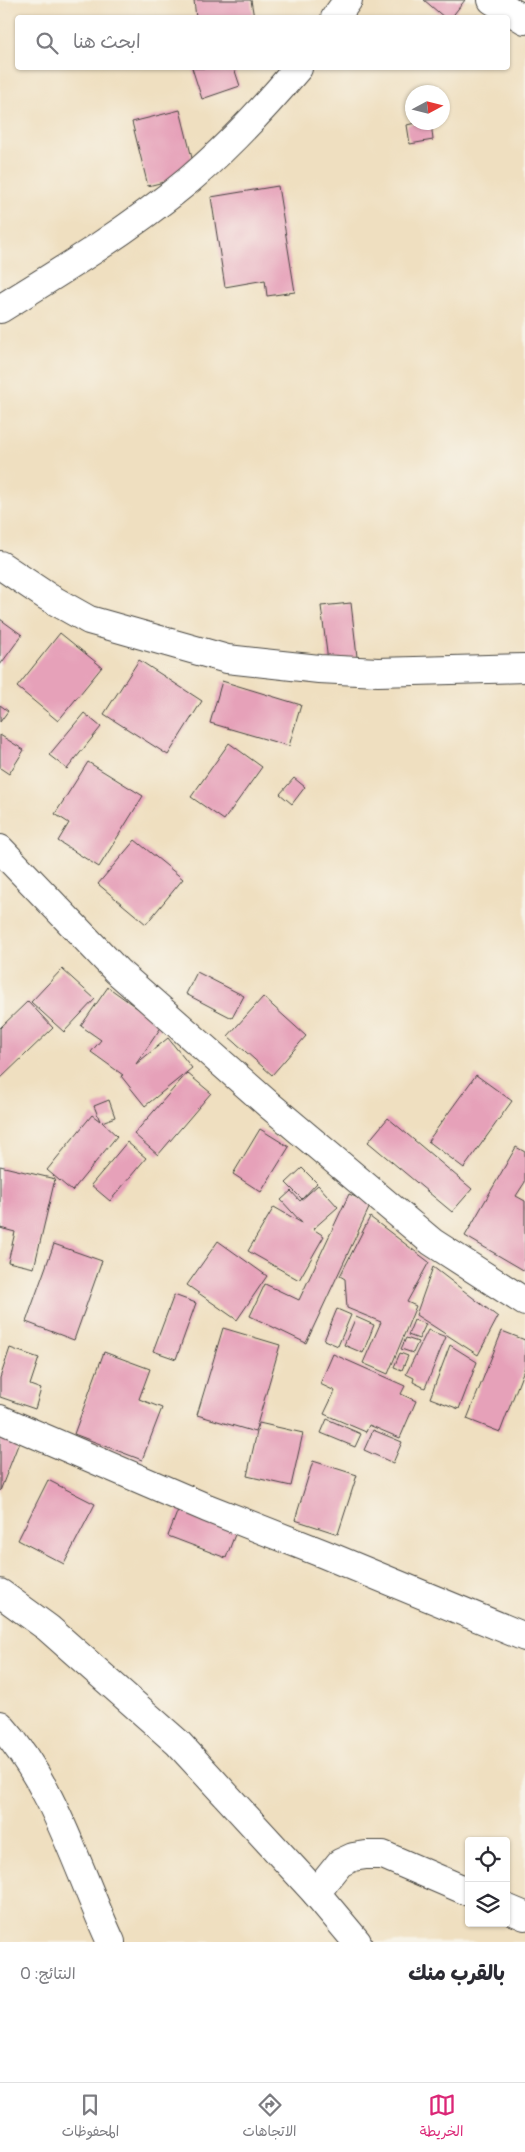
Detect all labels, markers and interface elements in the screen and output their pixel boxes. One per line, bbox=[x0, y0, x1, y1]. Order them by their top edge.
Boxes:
search box bbox=[15, 15, 510, 70]
icon: search bbox=[33, 29, 61, 57]
text: ابحث هنا bbox=[73, 30, 141, 54]
north arrow bbox=[405, 85, 450, 130]
map controls bbox=[465, 1837, 510, 1927]
button: locate bbox=[465, 1837, 510, 1882]
button: layers bbox=[465, 1882, 510, 1927]
text: بالقرب منك bbox=[408, 1960, 505, 1987]
text: النتائج: 0 bbox=[20, 1964, 76, 1984]
tab: المحفوظات bbox=[62, 2091, 119, 2144]
tab: الاتجاهات bbox=[242, 2091, 297, 2144]
tab: الخريطة bbox=[420, 2091, 463, 2144]

